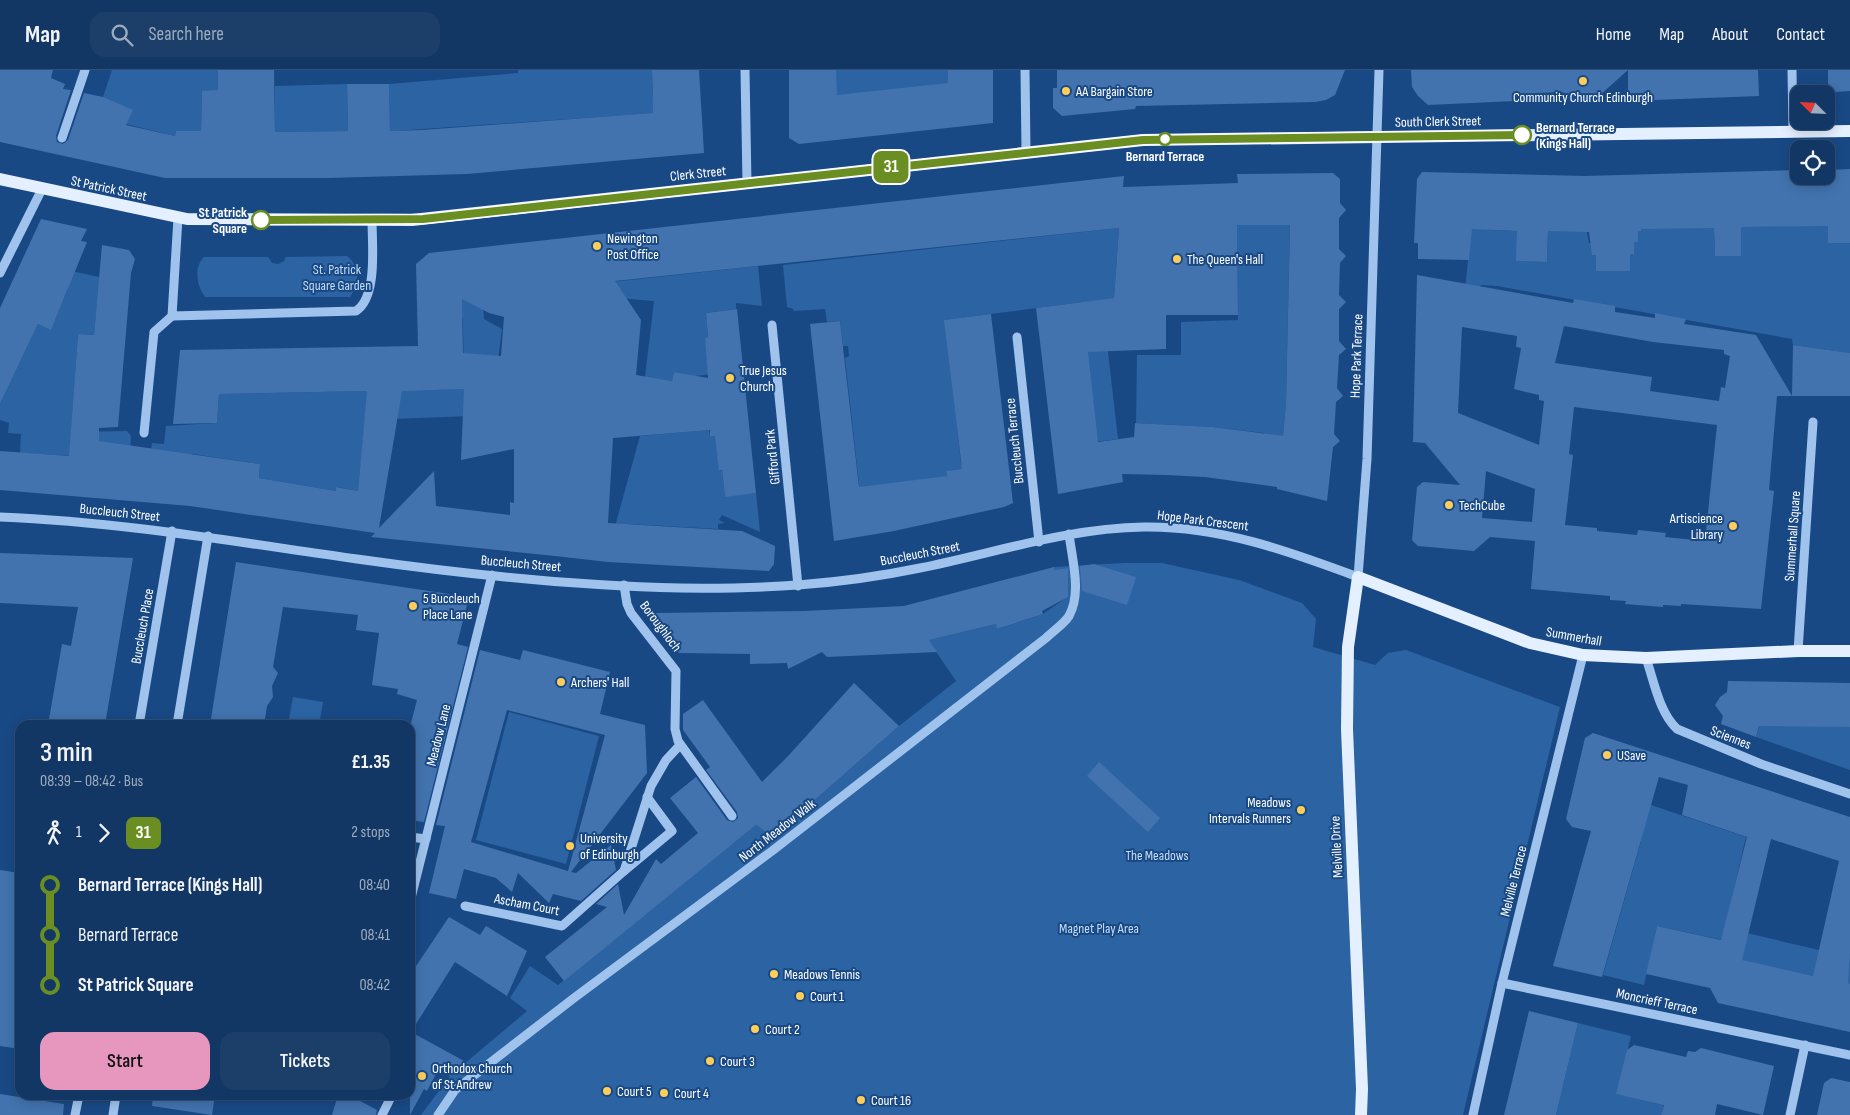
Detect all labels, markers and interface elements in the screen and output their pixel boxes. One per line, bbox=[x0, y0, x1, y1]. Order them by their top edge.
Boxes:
search box bbox=[90, 12, 440, 57]
text: Map bbox=[25, 20, 60, 49]
icon: search bbox=[108, 21, 136, 49]
text: Search here bbox=[148, 23, 224, 46]
text: Home bbox=[1596, 24, 1631, 45]
text: Map bbox=[1659, 24, 1684, 45]
text: About bbox=[1712, 24, 1748, 45]
text: Contact bbox=[1776, 24, 1825, 45]
marker: Community Church Edinburgh bbox=[1577, 75, 1589, 87]
place label: AA Bargain Store bbox=[1075, 83, 1153, 100]
marker: AA Bargain Store bbox=[1060, 85, 1072, 97]
north arrow bbox=[1790, 85, 1835, 130]
map controls bbox=[1790, 85, 1835, 185]
place label: Community Church Edinburgh bbox=[1513, 89, 1653, 106]
street label: South Clerk Street bbox=[1395, 112, 1481, 131]
place label: Bernard Terrace (Kings Hall) bbox=[1536, 119, 1615, 152]
marker: Bernard Terrace (Kings Hall) bbox=[1512, 125, 1532, 145]
marker: Bernard Terrace bbox=[1158, 132, 1172, 146]
button: locate bbox=[1790, 140, 1835, 185]
place label: Bernard Terrace bbox=[1126, 148, 1204, 165]
line badge: 31 bbox=[868, 151, 914, 183]
text: 31 bbox=[883, 156, 899, 177]
street label: Clerk Street bbox=[669, 162, 727, 185]
street label: St Patrick Street bbox=[69, 172, 148, 205]
place label: St Patrick Square bbox=[198, 204, 247, 237]
marker: St Patrick Square bbox=[251, 210, 271, 230]
place label: Newington Post Office bbox=[607, 230, 659, 263]
marker: Newington Post Office bbox=[591, 240, 603, 252]
place label: The Queen's Hall bbox=[1187, 251, 1263, 268]
marker: The Queen's Hall bbox=[1171, 253, 1183, 265]
park label: St. Patrick Square Garden bbox=[303, 261, 371, 294]
street label: Hope Park Terrace bbox=[1347, 314, 1366, 398]
place label: True Jesus Church bbox=[740, 362, 787, 395]
marker: True Jesus Church bbox=[724, 372, 736, 384]
street label: Buccleuch Terrace bbox=[1002, 397, 1027, 485]
street label: Gifford Park bbox=[761, 428, 784, 485]
street label: Summerhall Square bbox=[1781, 490, 1804, 582]
place label: TechCube bbox=[1459, 497, 1505, 514]
marker: TechCube bbox=[1443, 499, 1455, 511]
street label: Buccleuch Street bbox=[79, 500, 161, 525]
street label: Hope Park Crescent bbox=[1156, 506, 1250, 535]
place label: Artiscience Library bbox=[1669, 510, 1724, 543]
marker: Artiscience Library bbox=[1727, 520, 1739, 532]
street label: Buccleuch Street bbox=[879, 537, 961, 570]
street label: Buccleuch Street bbox=[480, 552, 562, 575]
street label: Buccleuch Place bbox=[128, 587, 157, 665]
place label: 5 Buccleuch Place Lane bbox=[423, 590, 480, 623]
street label: Boroughloch bbox=[636, 598, 685, 655]
marker: 5 Buccleuch Place Lane bbox=[407, 600, 419, 612]
street label: Summerhall bbox=[1545, 623, 1603, 650]
place label: Archers' Hall bbox=[570, 674, 629, 691]
marker: Archers' Hall bbox=[555, 676, 567, 688]
street label: Meadow Lane bbox=[423, 702, 454, 768]
street label: Sciennes bbox=[1708, 722, 1754, 753]
text: 3 min bbox=[40, 736, 93, 769]
place label: USave bbox=[1617, 747, 1646, 764]
marker: USave bbox=[1601, 749, 1613, 761]
text: £1.35 bbox=[351, 751, 390, 774]
text: 08:39 – 08:42 · Bus bbox=[40, 772, 143, 791]
place label: Meadows Intervals Runners bbox=[1209, 794, 1291, 827]
street label: North Meadow Walk bbox=[736, 795, 820, 866]
marker: Meadows Intervals Runners bbox=[1295, 804, 1307, 816]
street label: Melville Drive bbox=[1326, 816, 1347, 878]
icon: walk bbox=[40, 819, 68, 847]
icon: forward bbox=[90, 819, 118, 847]
text: 31 bbox=[136, 822, 151, 843]
text: 1 bbox=[76, 823, 82, 842]
text: 2 stops bbox=[351, 823, 390, 842]
place label: University of Edinburgh bbox=[580, 830, 639, 863]
marker: University of Edinburgh bbox=[564, 840, 576, 852]
street label: Melville Terrace bbox=[1496, 844, 1530, 918]
park label: The Meadows bbox=[1125, 847, 1189, 864]
text: Bernard Terrace (Kings Hall) bbox=[78, 874, 262, 897]
text: 08:40 bbox=[359, 876, 390, 895]
street label: Ascham Court bbox=[492, 890, 561, 919]
park label: Magnet Play Area bbox=[1059, 920, 1139, 937]
text: Bernard Terrace bbox=[78, 924, 178, 947]
text: 08:41 bbox=[360, 926, 390, 945]
place label: Meadows Tennis bbox=[784, 966, 860, 983]
marker: Meadows Tennis bbox=[768, 968, 780, 980]
text: St Patrick Square bbox=[78, 974, 194, 997]
text: 08:42 bbox=[359, 976, 390, 995]
street label: Moncrieff Terrace bbox=[1615, 985, 1699, 1018]
place label: Court 1 bbox=[810, 988, 844, 1005]
marker: Court 1 bbox=[794, 990, 806, 1002]
place label: Court 2 bbox=[765, 1021, 800, 1038]
marker: Court 2 bbox=[749, 1023, 761, 1035]
button: Start bbox=[40, 1032, 210, 1090]
button: Tickets bbox=[220, 1032, 390, 1090]
place label: Court 3 bbox=[720, 1053, 755, 1070]
marker: Court 3 bbox=[704, 1055, 716, 1067]
place label: Orthodox Church of St Andrew bbox=[432, 1060, 512, 1093]
marker: Orthodox Church of St Andrew bbox=[416, 1070, 428, 1082]
place label: Court 5 bbox=[617, 1083, 652, 1100]
marker: Court 5 bbox=[601, 1085, 613, 1097]
place label: Court 4 bbox=[674, 1085, 709, 1102]
marker: Court 4 bbox=[658, 1087, 670, 1099]
place label: Court 16 bbox=[871, 1092, 911, 1109]
marker: Court 16 bbox=[855, 1094, 867, 1106]

